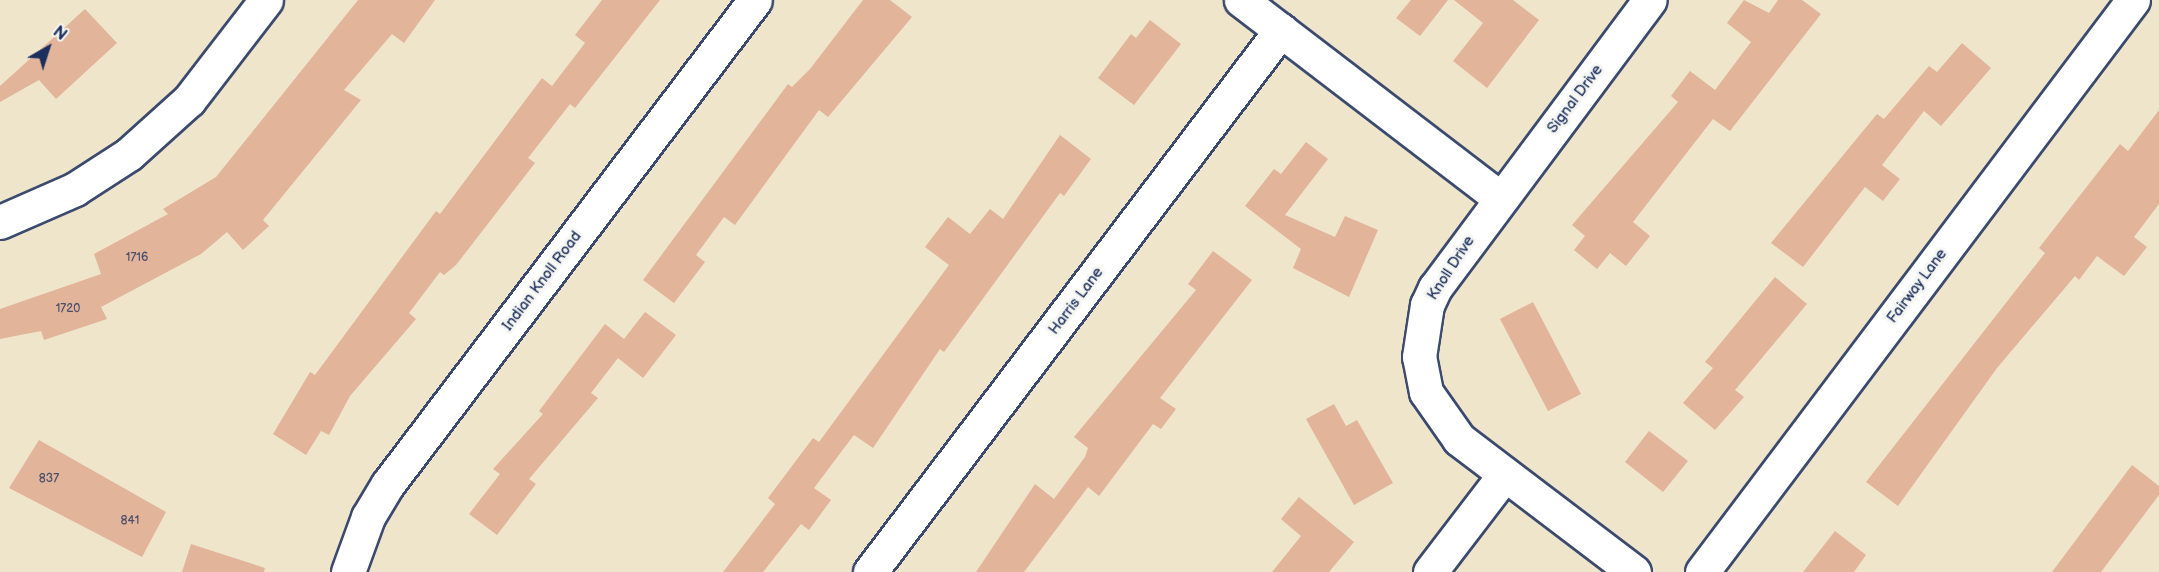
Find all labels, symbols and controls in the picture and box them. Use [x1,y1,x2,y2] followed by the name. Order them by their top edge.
[18,18,78,78] north arrow
[49,22,70,45] text: N
[1543,61,1607,137] street label: Signal Drive
[499,228,585,334] street label: Indian Knoll Road
[1424,233,1478,303] street label: Knoll Drive
[1883,245,1951,327] street label: Fairway Lane
[126,251,148,265] house number: 1716
[1045,264,1107,338] street label: Harris Lane
[56,302,80,316] house number: 1720
[39,472,59,486] house number: 837
[121,514,139,528] house number: 841

